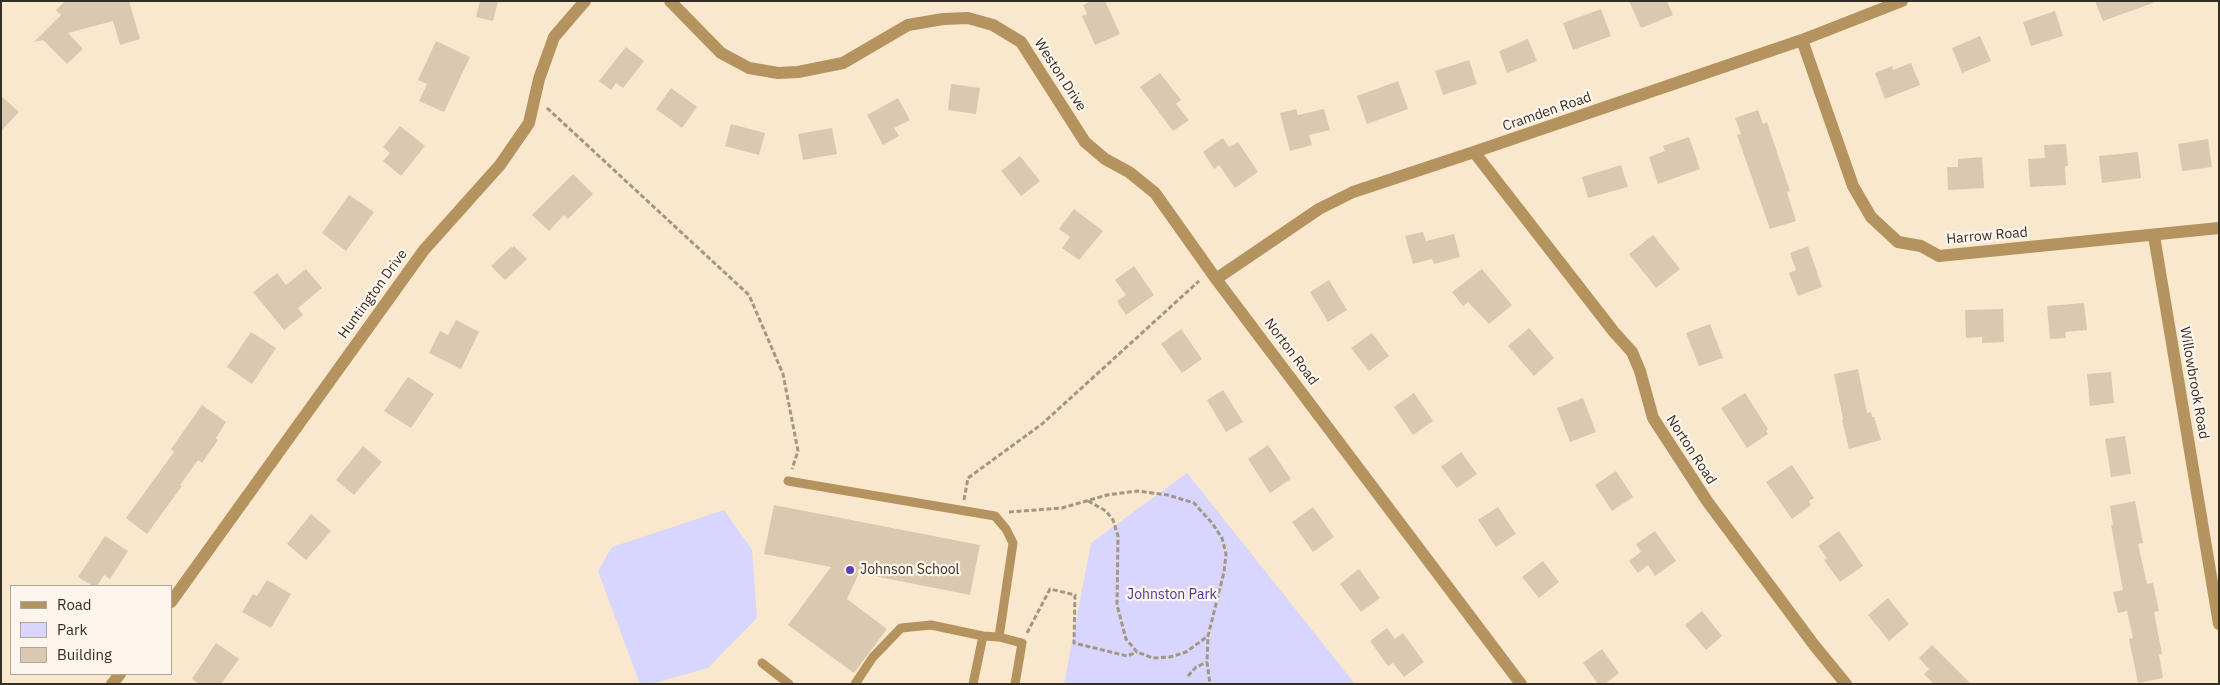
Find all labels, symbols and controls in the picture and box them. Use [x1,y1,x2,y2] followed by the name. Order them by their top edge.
[1030,36,1090,114] street label: Weston Drive
[1500,89,1594,135] street label: Cramden Road
[1946,224,2028,248] street label: Harrow Road
[335,246,411,342] street label: Huntington Drive
[1260,315,1322,389] street label: Norton Road
[2176,326,2212,440] street label: Willowbrook Road
[1662,412,1720,488] street label: Norton Road
[860,562,959,578] place label: Johnson School
[844,564,856,576] marker: Johnson School
[10,585,172,675] legend
[1127,587,1217,603] park label: Johnston Park
[57,595,92,614] text: Road
[57,620,87,639] text: Park
[57,645,112,664] text: Building

